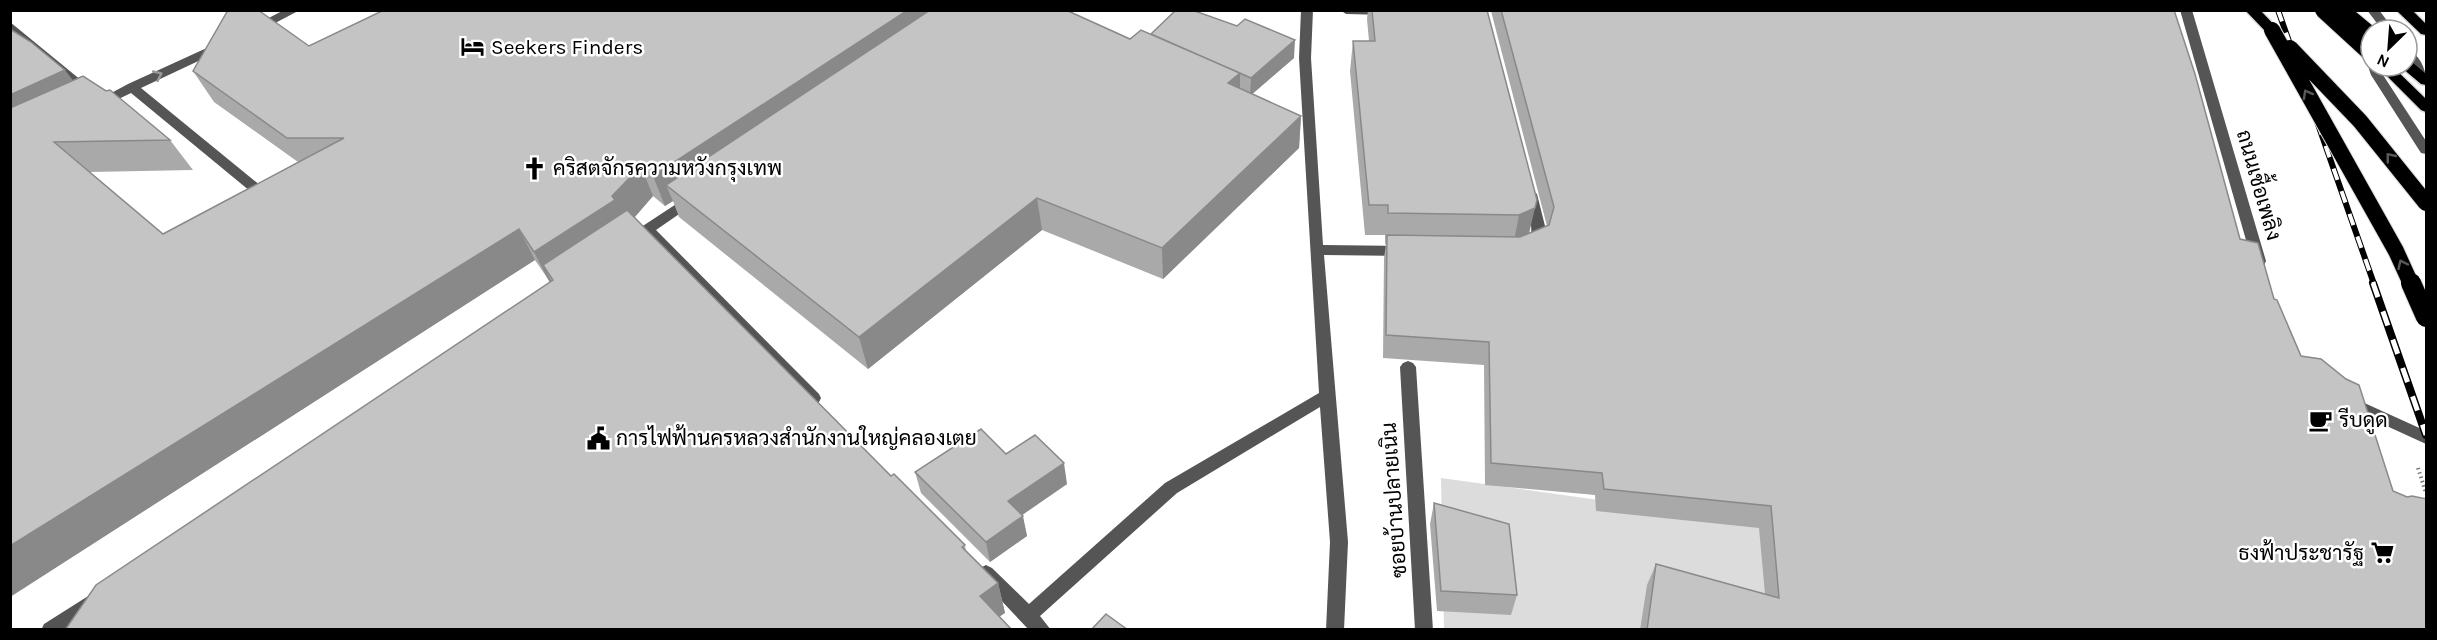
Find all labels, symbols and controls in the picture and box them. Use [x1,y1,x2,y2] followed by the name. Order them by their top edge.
[2359,18,2419,78] north arrow
[460,34,486,60] hotel icon: Seekers Finders
[491,35,643,59] place label: Seekers Finders
[2374,50,2392,72] text: N
[152,70,163,82] one-way arrow
[2303,89,2314,100] one-way arrow
[2232,125,2294,243] street label: ถนนเชื้อเพลิง
[2386,153,2397,164] one-way arrow
[522,155,548,181] church icon: คริสตจักรความหวังกรุงเทพ
[553,156,782,182] place label: คริสตจักรความหวังกรุงเทพ
[2397,260,2409,271] one-way arrow
[2308,407,2334,433] cafe icon: รีบดูด
[2338,407,2388,435] place label: รีบดูด
[1377,421,1411,579] street label: ซอยบ้านปลายเนิน
[616,424,977,450] place label: การไฟฟ้านครหลวงสำนักงานใหญ่คลองเตย
[585,425,611,451] public building icon: การไฟฟ้านครหลวงสำนักงานใหญ่คลองเตย
[2238,539,2364,566] place label: ธงฟ้าประชารัฐ
[2369,540,2395,566] supermarket icon: ธงฟ้าประชารัฐ

